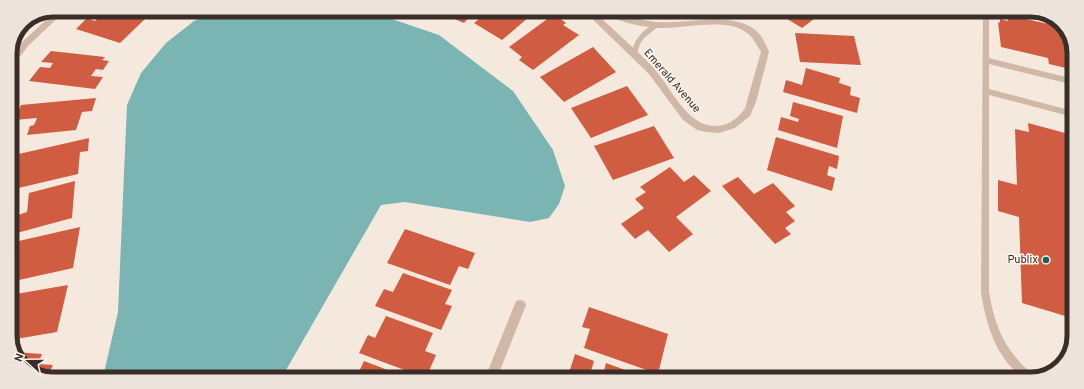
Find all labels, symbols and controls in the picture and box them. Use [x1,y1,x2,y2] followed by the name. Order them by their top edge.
[641,46,704,116] street label: Emerald Avenue
[1007,253,1038,267] place label: Publix
[1041,255,1051,265] marker: Publix
[8,341,48,381] north arrow
[12,352,28,364] text: N

